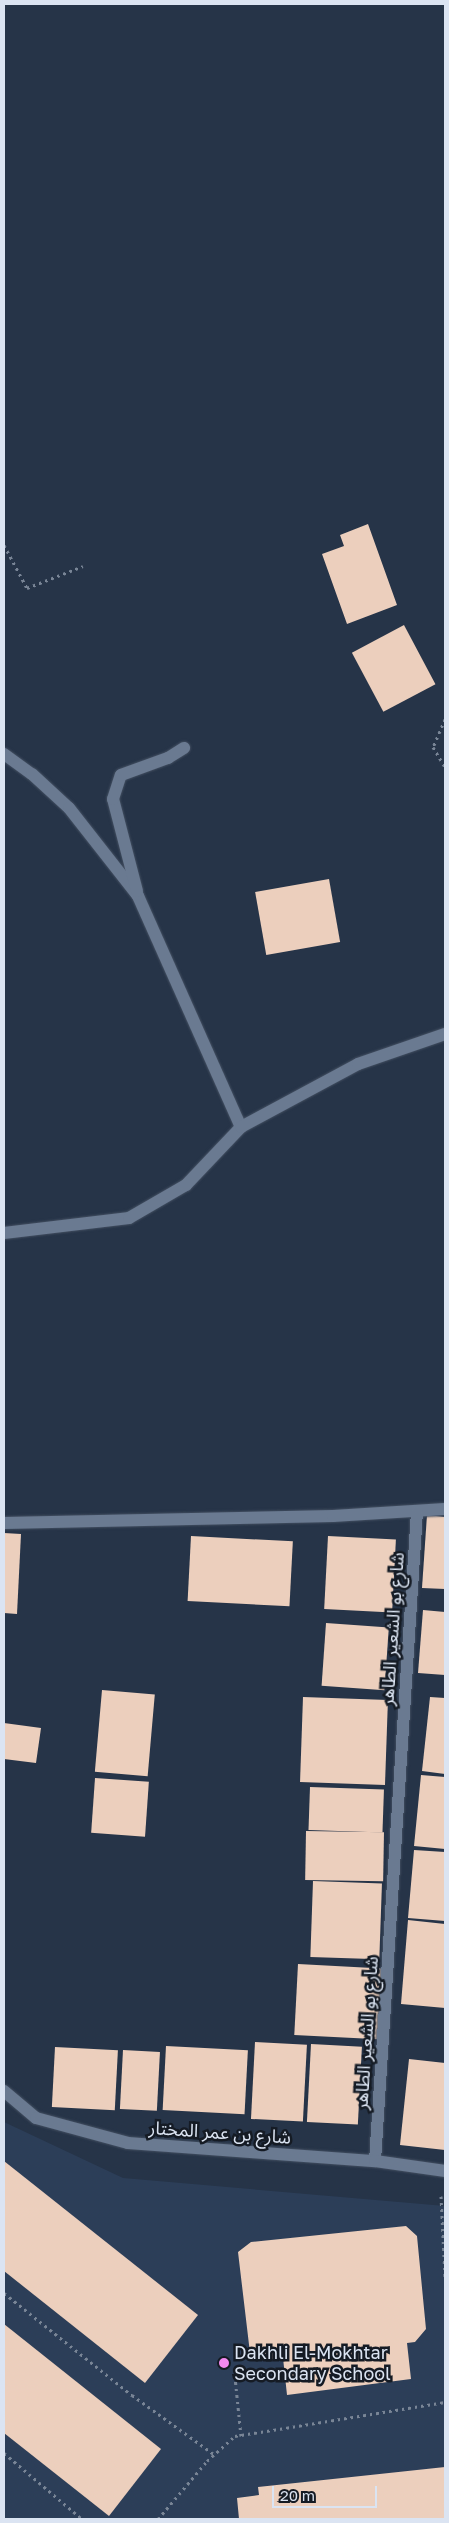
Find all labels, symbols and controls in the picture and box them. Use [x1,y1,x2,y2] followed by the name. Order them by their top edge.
[376,1552,408,1706] street label: شارع بو الشعير الطاهر
[350,1956,382,2110] street label: شارع بو الشعير الطاهر
[148,2116,292,2148] street label: شارع بن عمر المختار
[234,2342,391,2384] place label: Dakhli El-Mokhtar Secondary School
[218,2357,230,2369] marker: Dakhli El-Mokhtar Secondary School
[274,2476,379,2508] scale bar
[280,2486,315,2504] text: 20 m

